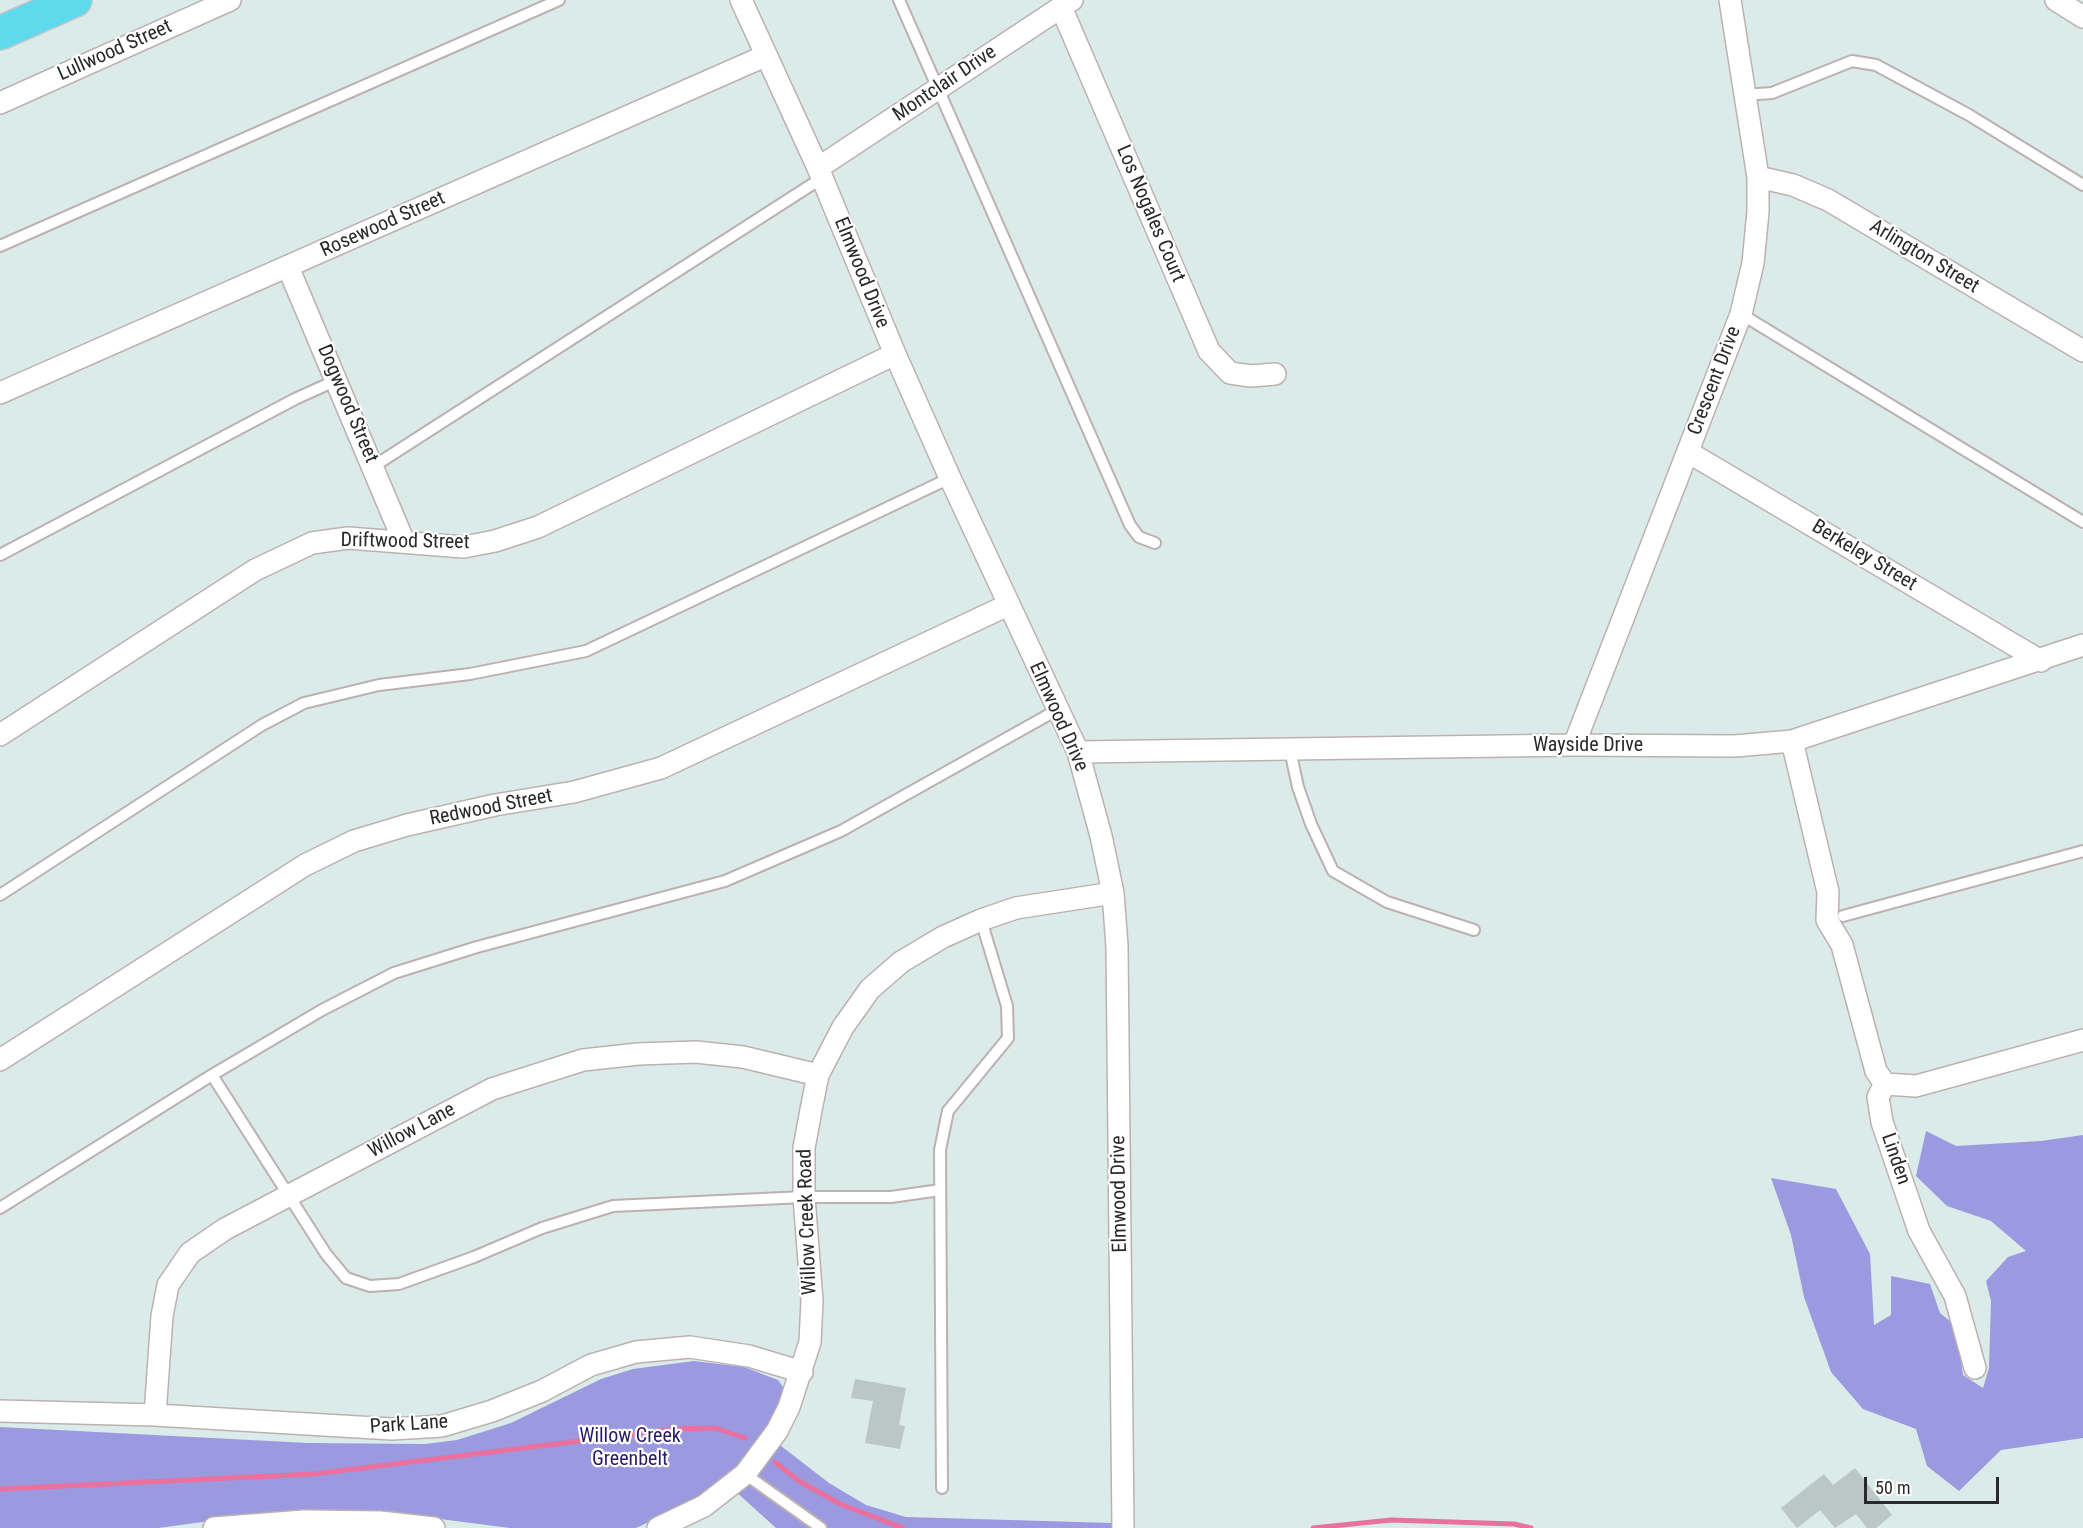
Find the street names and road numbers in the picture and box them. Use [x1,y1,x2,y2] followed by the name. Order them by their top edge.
[54,15,176,87] street label: Lullwood Street
[889,41,1001,127] street label: Montclair Drive
[1110,142,1190,286] street label: Los Nogales Court
[317,187,449,263] street label: Rosewood Street
[828,214,894,332] street label: Elmwood Drive
[1865,215,1983,299] street label: Arlington Street
[1683,323,1747,439] street label: Crescent Drive
[311,341,383,467] street label: Dogwood Street
[1807,515,1921,597] street label: Berkeley Street
[340,529,470,555] street label: Driftwood Street
[1023,659,1093,775] street label: Elmwood Drive
[1533,734,1643,758] street label: Wayside Drive
[428,784,554,832] street label: Redwood Street
[365,1098,459,1164] street label: Willow Lane
[1875,1130,1915,1188] street label: Linden
[1107,1135,1133,1253] street label: Elmwood Drive
[793,1148,823,1296] street label: Willow Creek Road
[369,1410,449,1440] street label: Park Lane

